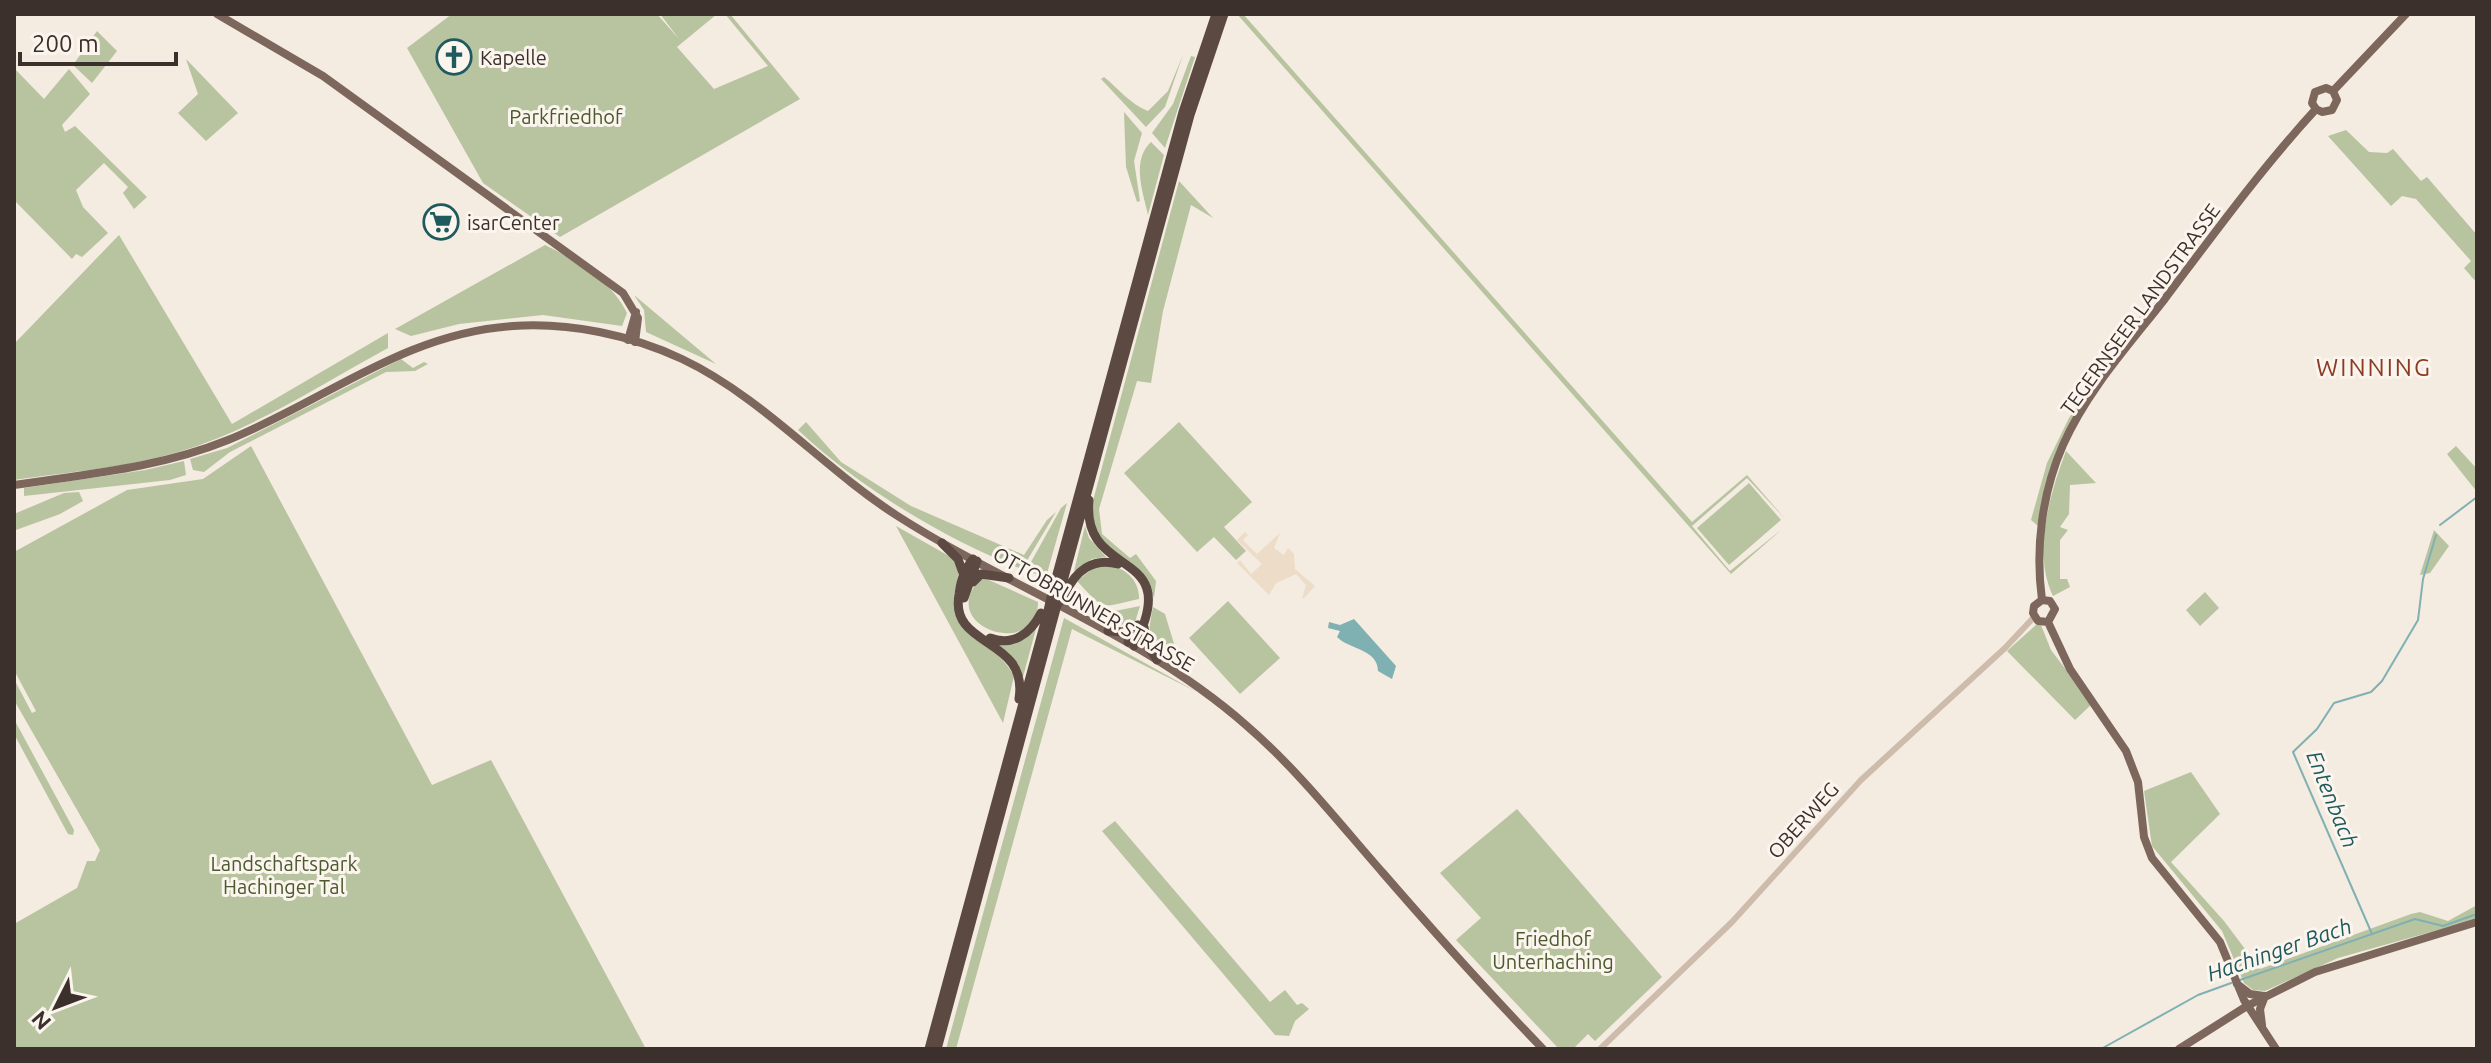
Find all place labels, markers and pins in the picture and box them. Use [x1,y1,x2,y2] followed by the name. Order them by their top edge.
[435,38,473,76] church icon: Kapelle
[480,46,547,69] place label: Kapelle
[422,203,460,241] supermarket icon: isarCenter
[467,211,560,234] place label: isarCenter

